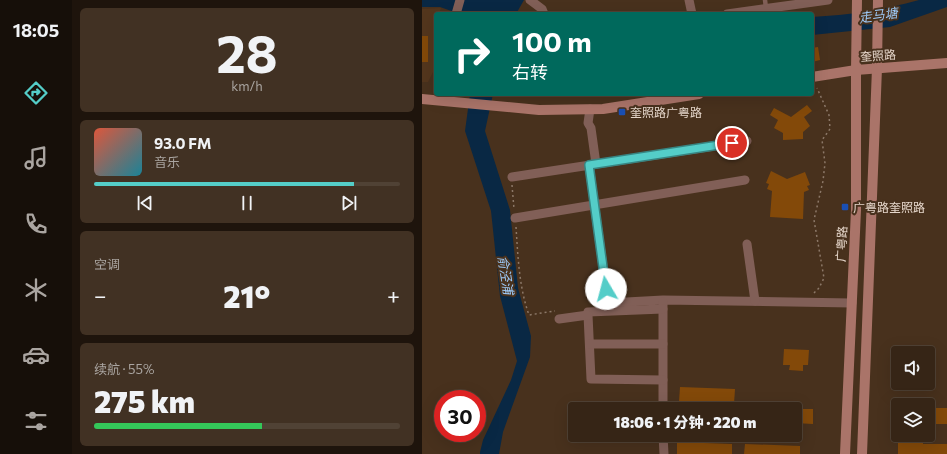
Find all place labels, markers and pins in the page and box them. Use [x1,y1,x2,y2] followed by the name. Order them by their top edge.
[630,105,702,119] place label: 奎照路广粤路
[617,107,627,117] marker: 奎照路广粤路
[715,126,749,160] pin
[853,200,925,214] place label: 广粤路奎照路
[840,202,850,212] marker: 广粤路奎照路

